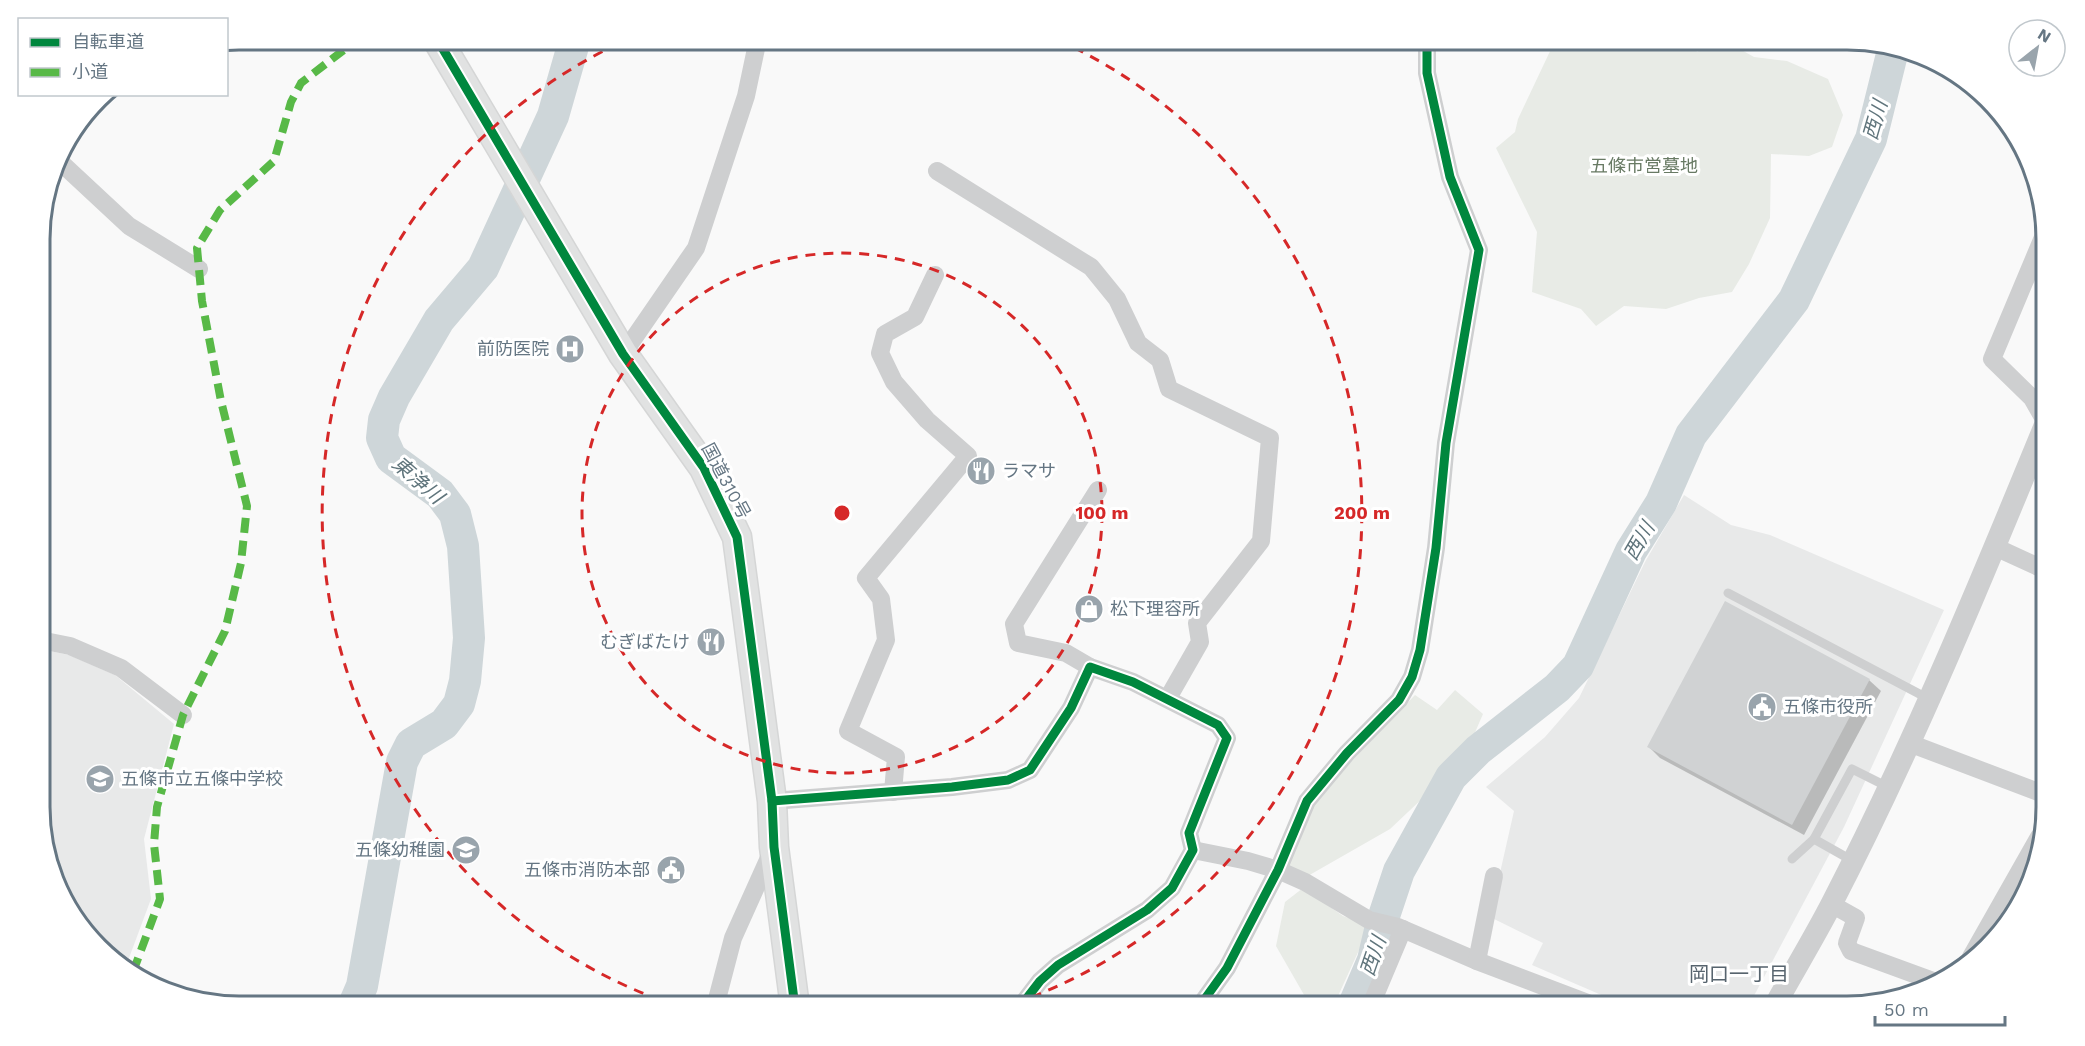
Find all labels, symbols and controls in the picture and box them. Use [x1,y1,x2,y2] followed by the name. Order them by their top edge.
[18,18,228,96] legend
[2007,18,2067,78] north arrow
[2034,24,2054,47] text: N
[72,31,144,52] text: 自転車道
[72,61,108,82] text: 小道
[1858,96,1893,143] water label: 西川
[1590,155,1698,176] park label: 五條市営墓地
[554,333,586,365] hospital icon: 前防医院
[477,338,549,359] place label: 前防医院
[698,439,755,522] street label: 国道310号
[387,451,450,510] water label: 東浄川
[965,455,997,487] restaurant icon: ラマサ
[1002,460,1056,481] place label: ラマサ
[1075,502,1129,523] text: 100 m
[1334,502,1390,523] text: 200 m
[832,503,852,523] centre of rings
[1619,516,1660,564] water label: 西川
[1073,593,1105,625] shop icon: 松下理容所
[1110,598,1200,619] place label: 松下理容所
[695,626,727,658] restaurant icon: むぎばたけ
[600,631,690,652] place label: むぎばたけ
[1746,691,1778,723] public building icon: 五條市役所
[1783,696,1873,717] place label: 五條市役所
[84,763,116,795] school or university icon: 五條市立五條中学校
[121,768,283,789] place label: 五條市立五條中学校
[450,834,482,866] school or university icon: 五條幼稚園
[355,839,445,860] place label: 五條幼稚園
[655,854,687,886] public building icon: 五條市消防本部
[524,859,650,880] place label: 五條市消防本部
[1355,931,1392,979] water label: 西川
[1689,962,1789,986] district label: 岡口一丁目
[1875,989,2006,1027] scale bar
[1884,999,1929,1020] text: 50 m

